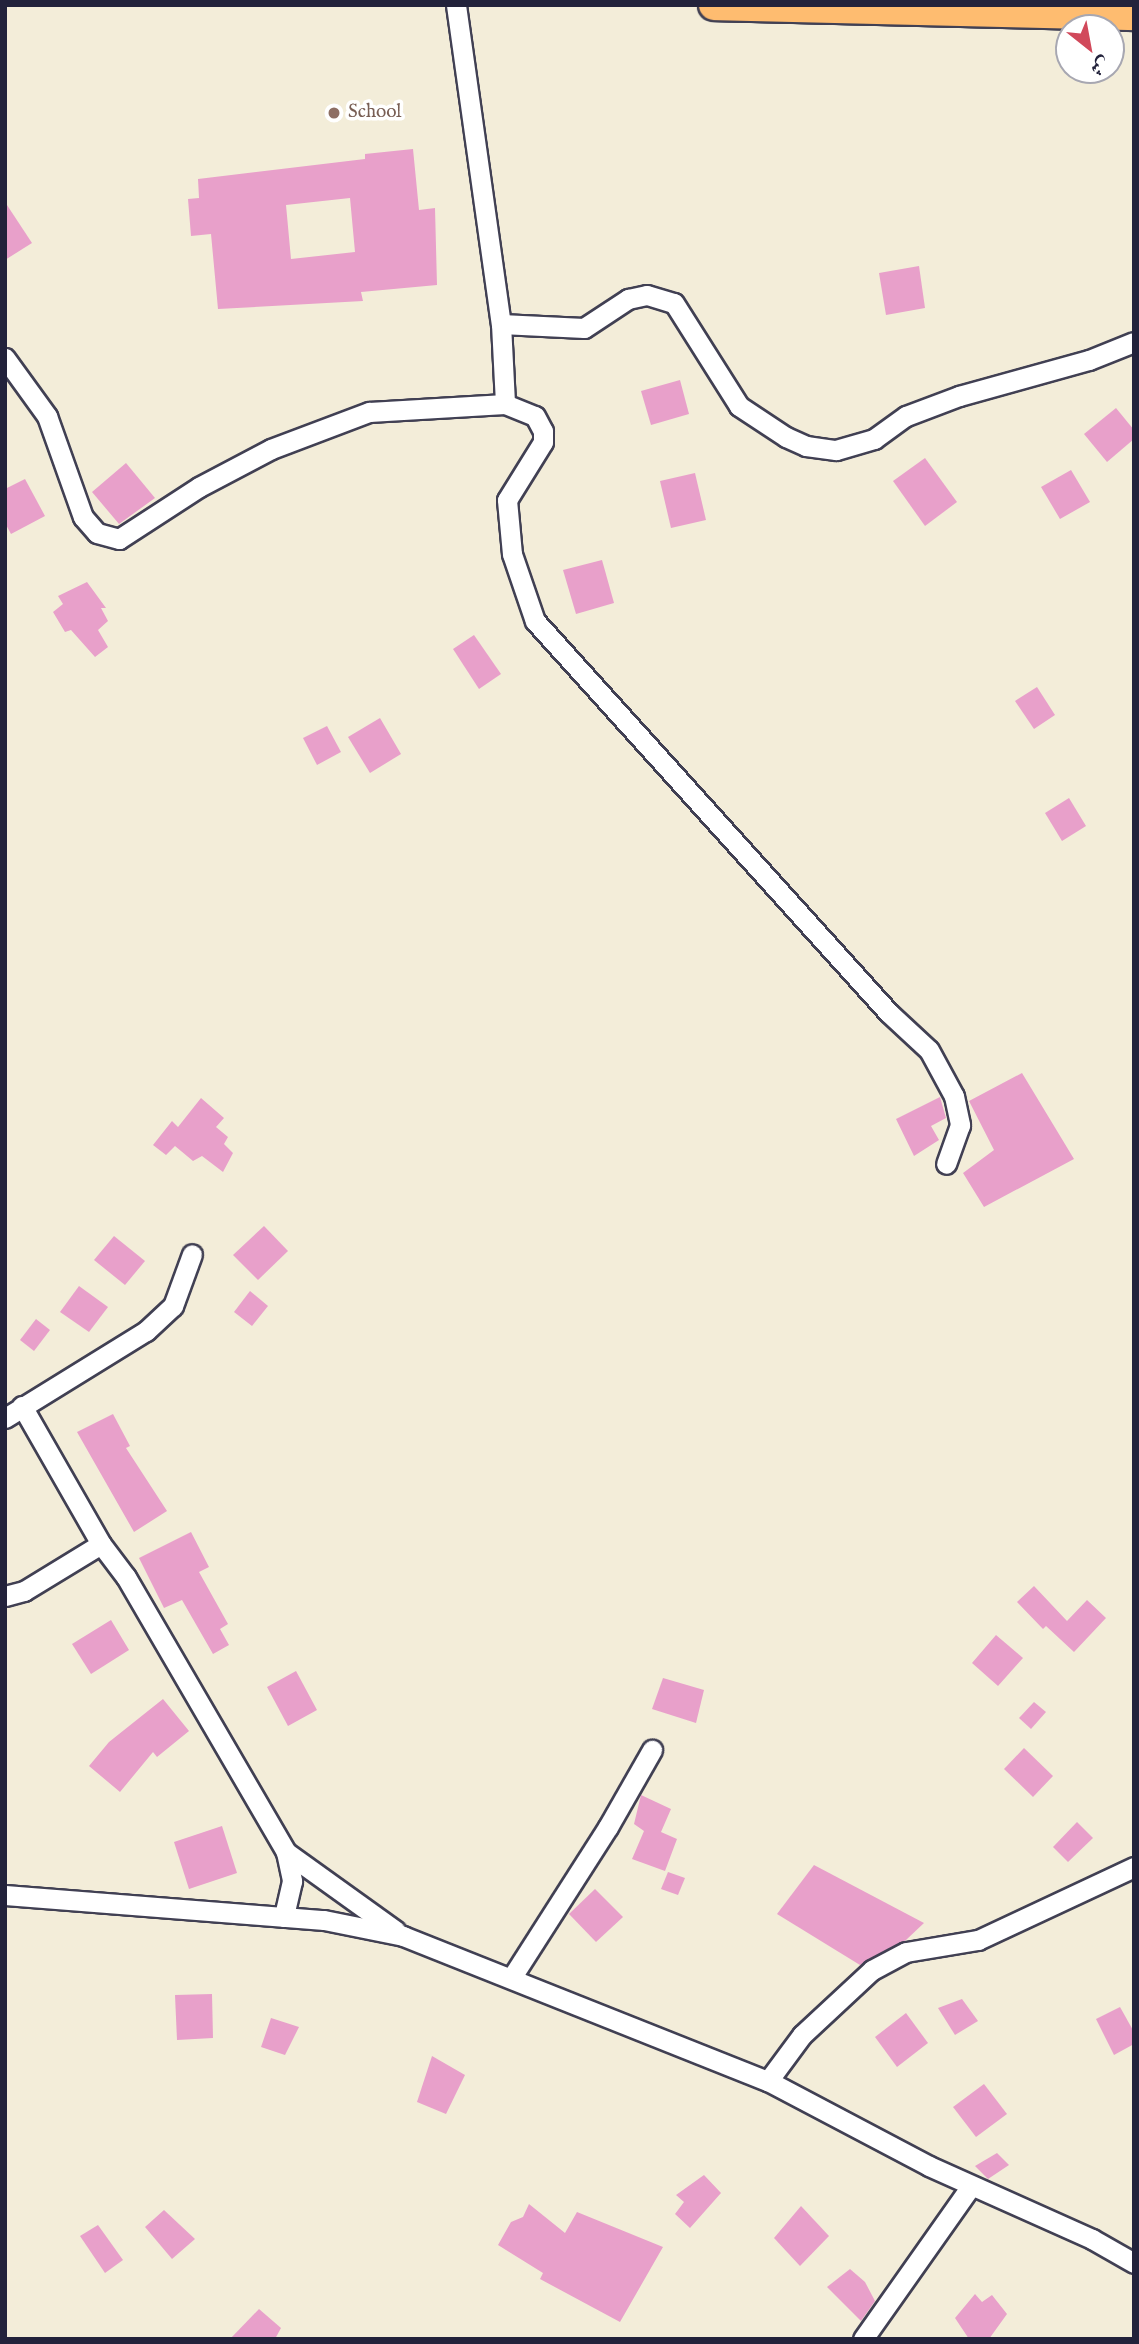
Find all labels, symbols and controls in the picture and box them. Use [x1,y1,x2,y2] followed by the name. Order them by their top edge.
[1055,14,1125,84] north arrow
[1086,50,1114,80] text: ش
[348,102,402,124] place label: School
[326,105,342,121] marker: School

